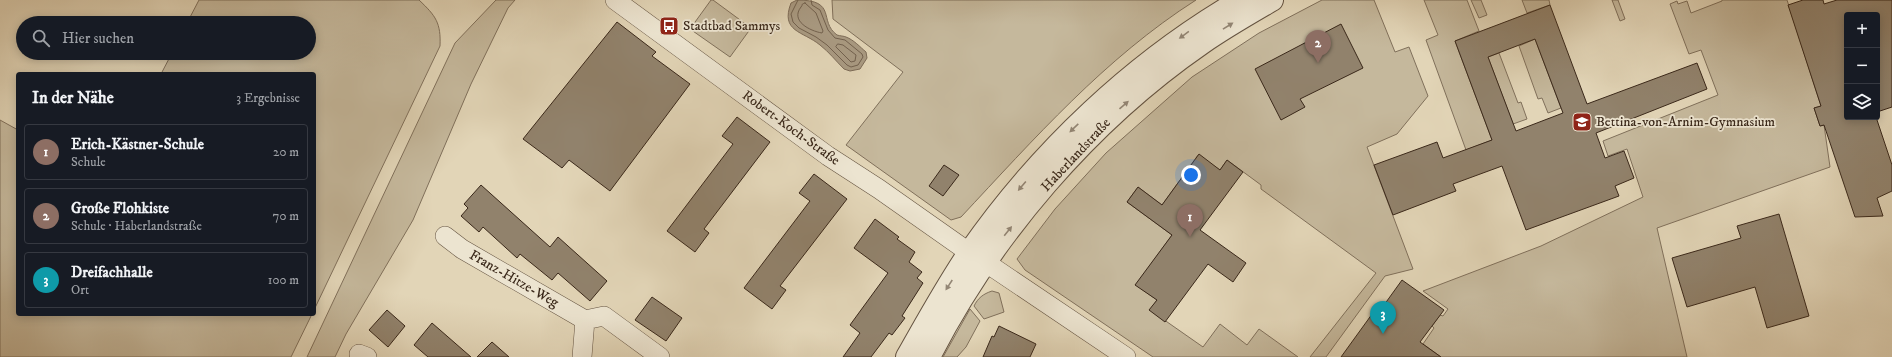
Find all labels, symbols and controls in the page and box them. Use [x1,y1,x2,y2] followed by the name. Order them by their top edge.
[1844,12,1880,120] map controls
[1844,12,1880,48] button: +
[658,15,680,37] bus stop icon: Stadtbad Sammys
[16,16,316,60] search box
[683,17,781,35] place label: Stadtbad Sammys
[1222,23,1234,30] one-way arrow
[30,27,52,49] icon: search
[62,29,134,48] text: Hier suchen
[1305,30,1331,63] pin: 2
[1179,31,1189,39] one-way arrow
[1844,48,1880,84] button: −
[1844,84,1880,120] button: layers
[739,86,844,170] street label: Robert-Koch-Straße
[32,87,114,109] text: In der Nähe
[236,90,300,106] text: 3 Ergebnisse
[1119,100,1130,109] one-way arrow
[1571,111,1593,133] school or university icon: Bettina-von-Arnim-Gymnasium
[1596,113,1776,131] place label: Bettina-von-Arnim-Gymnasium
[1037,114,1115,196] street label: Haberlandstraße
[1069,124,1079,133] one-way arrow
[71,135,204,154] text: Erich-Kästner-Schule
[44,144,48,160] text: 1
[273,144,299,160] text: 20 m
[71,154,106,170] text: Schule
[1181,165,1201,185] your location
[1018,180,1027,191] one-way arrow
[71,199,169,218] text: Große Flohkiste
[1177,204,1203,237] pin: 1
[43,208,49,224] text: 2
[273,208,299,224] text: 70 m
[71,218,202,234] text: Schule · Haberlandstraße
[1004,226,1013,237] one-way arrow
[466,246,562,312] street label: Franz-Hitze-Weg
[71,263,153,282] text: Dreifachhalle
[44,272,48,288] text: 3
[268,272,299,288] text: 100 m
[945,280,952,291] one-way arrow
[71,282,89,298] text: Ort
[1370,301,1396,334] pin: 3

